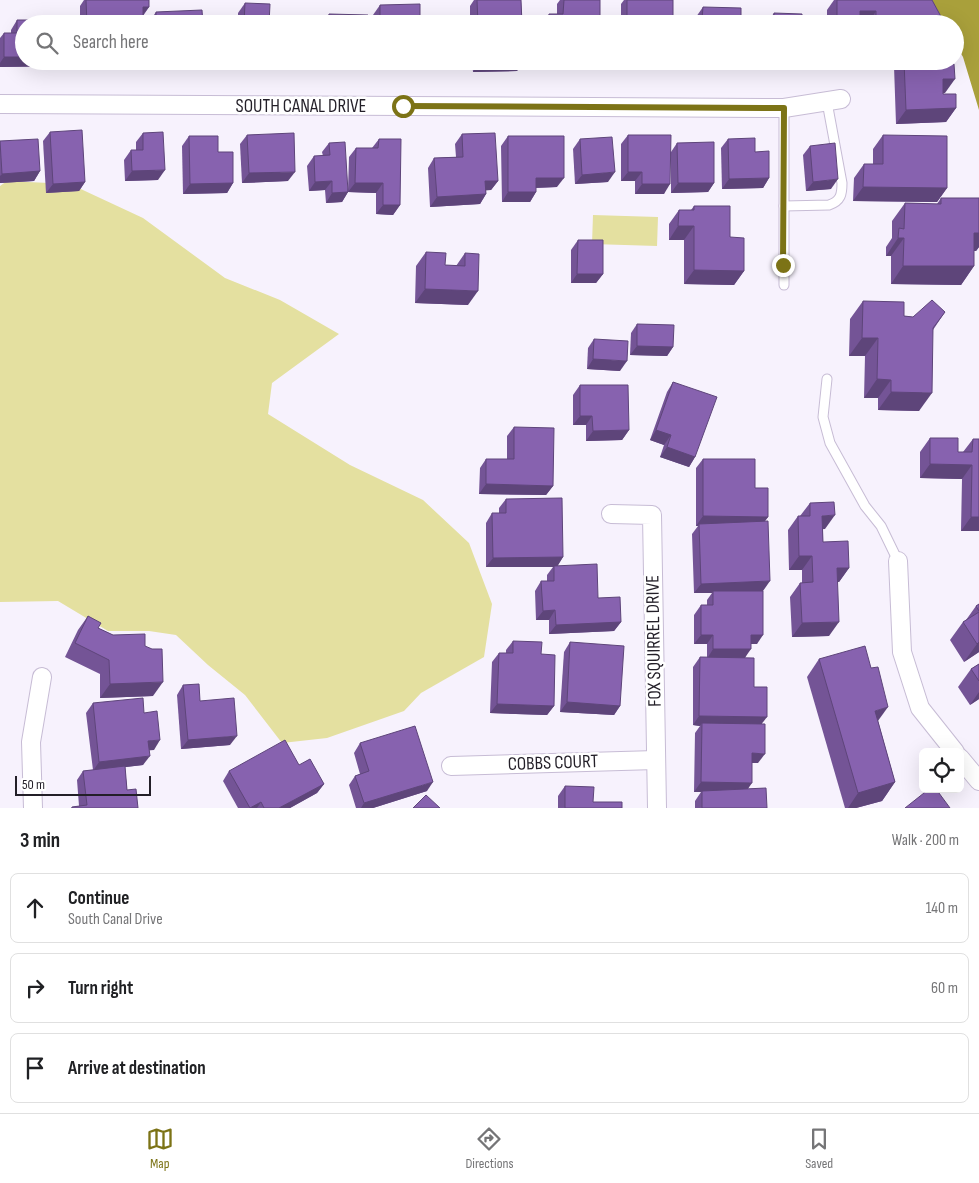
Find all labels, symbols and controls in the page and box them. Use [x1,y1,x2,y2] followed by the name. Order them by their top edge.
[15,15,964,70] search box
[33,29,61,57] icon: search
[73,31,149,54] text: Search here
[236,95,366,118] street label: SOUTH CANAL DRIVE
[392,95,415,118] route start
[772,254,795,277] route end
[641,575,667,707] street label: FOX SQUIRREL DRIVE
[919,748,964,793] map controls
[919,748,964,793] button: locate
[507,750,599,776] street label: COBBS COURT
[15,773,151,796] scale bar
[22,776,45,793] text: 50 m
[20,828,60,853] text: 3 min
[892,831,959,850] text: Walk · 200 m
[68,887,129,910] text: Continue
[21,894,49,922] icon: ahead
[926,899,958,918] text: 140 m
[68,910,163,929] text: South Canal Drive
[21,974,49,1002] icon: right
[68,977,133,1000] text: Turn right
[931,979,958,998] text: 60 m
[21,1054,49,1082] icon: arrive
[68,1057,206,1080] text: Arrive at destination
[146,1125,174,1172] tab: Map
[465,1125,514,1172] tab: Directions
[805,1125,833,1172] tab: Saved

